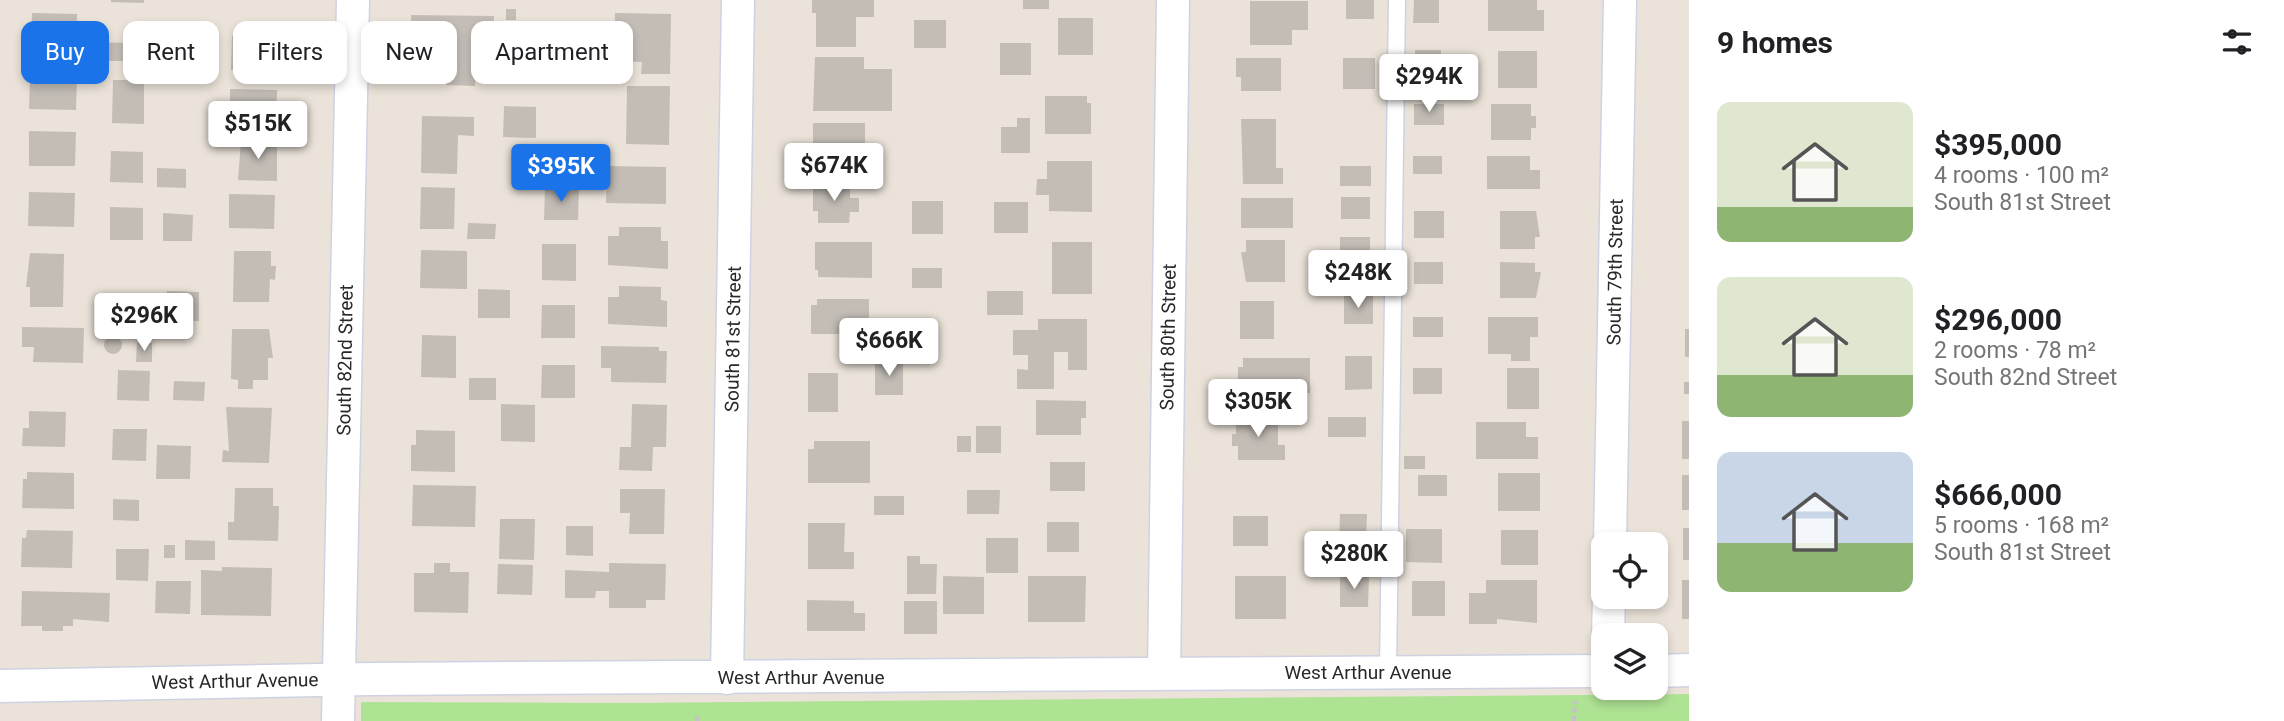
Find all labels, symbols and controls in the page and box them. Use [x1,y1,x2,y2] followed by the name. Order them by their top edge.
[21,21,109,84] chip: Buy
[123,21,219,84] chip: Rent
[233,21,347,84] chip: Filters
[361,21,457,84] chip: New
[471,21,633,84] chip: Apartment
[2218,23,2256,61] icon: filters
[1717,25,1833,60] text: 9 homes
[1380,54,1478,114] pin: $294K
[1395,63,1463,90] text: $294K
[209,102,307,161] pin: $515K
[224,110,292,137] text: $515K
[1934,127,2062,162] text: $395,000
[1773,130,1857,214] icon: home
[512,144,610,204] pin: $395K
[785,144,883,203] pin: $674K
[800,152,868,179] text: $674K
[527,153,595,180] text: $395K
[1934,162,2109,189] text: 4 rooms · 100 m²
[1934,189,2111,216] text: South 81st Street
[1602,198,1628,346] street label: South 79th Street
[1309,250,1407,310] pin: $248K
[1324,259,1392,286] text: $248K
[1155,263,1181,411] street label: South 80th Street
[720,266,746,412] street label: South 81st Street
[332,284,358,436] street label: South 82nd Street
[95,294,193,353] pin: $296K
[110,302,178,329] text: $296K
[1934,302,2062,337] text: $296,000
[1773,305,1857,389] icon: home
[840,318,938,378] pin: $666K
[855,327,923,354] text: $666K
[1934,337,2096,364] text: 2 rooms · 78 m²
[1934,364,2117,391] text: South 82nd Street
[1209,380,1307,439] pin: $305K
[1224,388,1292,415] text: $305K
[1934,477,2062,512] text: $666,000
[1773,480,1857,564] icon: home
[1934,512,2109,539] text: 5 rooms · 168 m²
[1305,532,1403,591] pin: $280K
[1591,532,1668,700] map controls
[1591,532,1668,609] button: locate
[1934,539,2111,566] text: South 81st Street
[1320,540,1388,567] text: $280K
[1591,623,1668,700] button: layers
[1284,661,1452,684] street label: West Arthur Avenue
[717,666,885,689] street label: West Arthur Avenue
[151,668,319,694] street label: West Arthur Avenue

